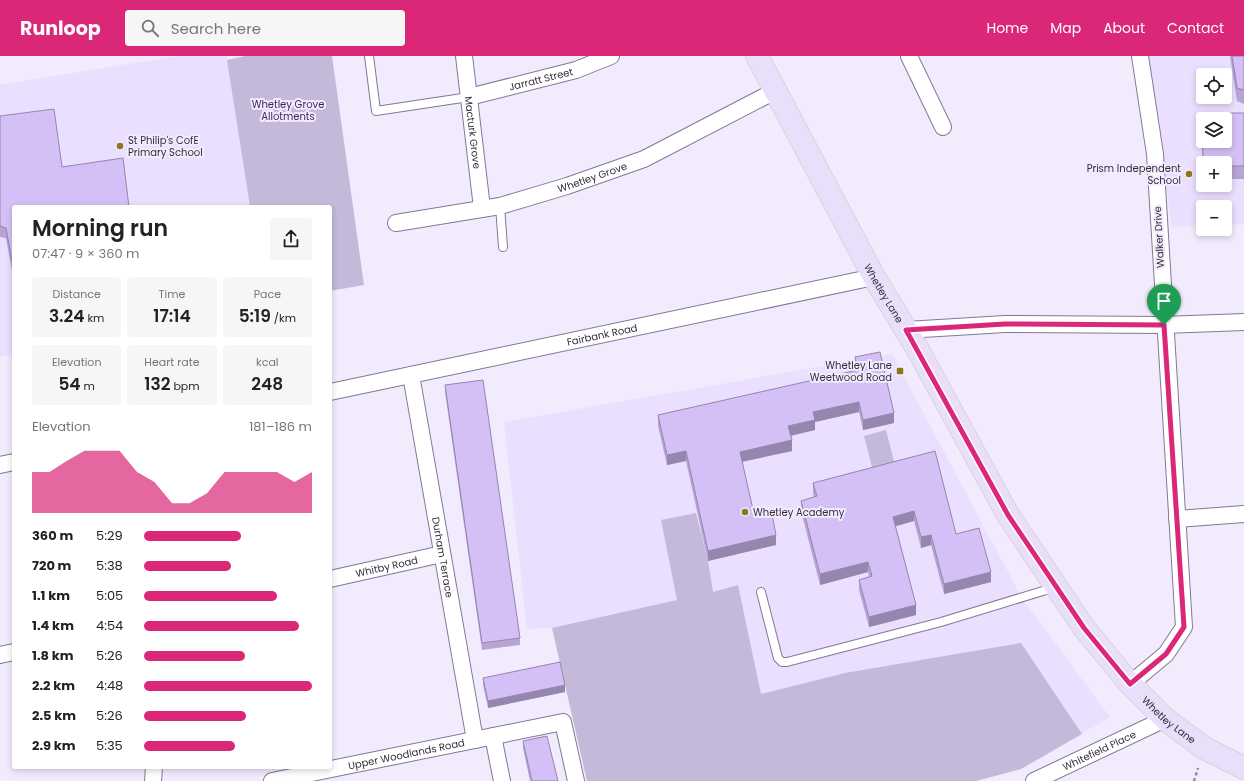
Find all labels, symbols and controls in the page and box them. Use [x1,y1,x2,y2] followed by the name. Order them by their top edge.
[125,10,405,46] search box
[20,15,101,42] text: Runloop
[139,17,161,39] icon: search
[171,18,261,39] text: Search here
[986,18,1028,38] text: Home
[1050,18,1081,38] text: Map
[1103,18,1145,38] text: About
[1167,18,1224,38] text: Contact
[507,64,575,94] street label: Jarratt Street
[1196,68,1232,236] map controls
[1196,68,1232,104] button: locate
[461,95,485,170] street label: Macturk Grove
[252,97,324,124] park label: Whetley Grove Allotments
[1196,112,1232,148] button: layers
[128,133,203,160] place label: St Philip's CofE Primary School
[115,141,125,151] marker: St Philip's CofE Primary School
[1196,156,1232,192] button: +
[556,158,629,196] street label: Whetley Grove
[1087,161,1181,188] place label: Prism Independent School
[1184,169,1194,179] marker: Prism Independent School
[1196,200,1232,236] button: −
[1150,206,1168,268] street label: Walker Drive
[32,213,168,244] text: Morning run
[270,218,312,260] button: share
[32,244,139,263] text: 07:47 · 9 × 360 m
[861,261,907,326] street label: Whetley Lane
[1147,284,1181,325] pin
[53,286,101,302] text: Distance
[159,286,185,302] text: Time
[254,286,281,302] text: Pace
[1153,290,1175,312] icon: arrive
[49,304,85,328] text: 3.24
[153,304,191,328] text: 17:14
[239,304,271,328] text: 5:19
[85,310,104,326] text: km
[271,310,296,326] text: /km
[565,320,639,349] street label: Fairbank Road
[52,354,101,370] text: Elevation
[144,354,200,370] text: Heart rate
[256,354,279,370] text: kcal
[810,358,892,385] place label: Whetley Lane Weetwood Road
[895,366,905,376] marker: Whetley Lane Weetwood Road
[58,372,81,396] text: 54
[144,372,170,396] text: 132
[251,372,283,396] text: 248
[81,378,95,394] text: m
[170,378,200,394] text: bpm
[32,417,91,436] text: Elevation
[249,417,312,436] text: 181–186 m
[753,505,845,520] place label: Whetley Academy
[740,507,750,517] marker: Whetley Academy
[429,516,457,599] street label: Durham Terrace
[32,526,73,545] text: 360 m
[96,526,123,545] text: 5:29
[354,552,419,581] street label: Whitby Road
[32,556,71,575] text: 720 m
[96,556,123,575] text: 5:38
[32,586,70,605] text: 1.1 km
[96,586,123,605] text: 5:05
[32,616,74,635] text: 1.4 km
[96,616,123,635] text: 4:54
[32,646,74,665] text: 1.8 km
[96,646,123,665] text: 5:26
[32,676,75,695] text: 2.2 km
[96,676,123,695] text: 4:48
[1139,693,1199,747] street label: Whetley Lane
[32,706,76,725] text: 2.5 km
[96,706,123,725] text: 5:26
[1060,726,1138,774] street label: Whitefield Place
[347,735,466,773] street label: Upper Woodlands Road
[32,736,76,755] text: 2.9 km
[96,736,123,755] text: 5:35

